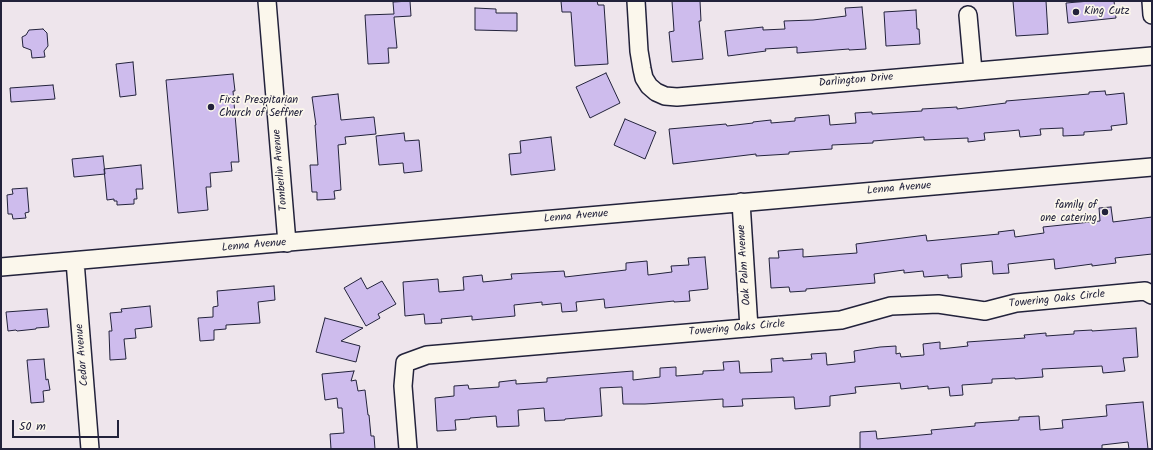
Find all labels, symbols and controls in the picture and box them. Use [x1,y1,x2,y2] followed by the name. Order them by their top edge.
[1084,5,1130,19] place label: King Cutz
[1071,7,1081,17] marker: King Cutz
[818,71,894,91] street label: Darlington Drive
[219,94,303,120] place label: First Prespitarian Church of Seffner
[206,102,216,112] marker: First Prespitarian Church of Seffner
[271,129,291,211] street label: Tomberlin Avenue
[866,180,932,198] street label: Lenna Avenue
[1040,199,1097,225] place label: family of one catering
[1100,207,1110,217] marker: family of one catering
[543,208,609,226] street label: Lenna Avenue
[736,224,754,306] street label: Oak Palm Avenue
[221,237,287,255] street label: Lenna Avenue
[1008,288,1106,312] street label: Towering Oaks Circle
[688,318,786,340] street label: Towering Oaks Circle
[74,323,92,387] street label: Cedar Avenue
[14,412,121,438] scale bar
[19,417,46,436] text: 50 m

